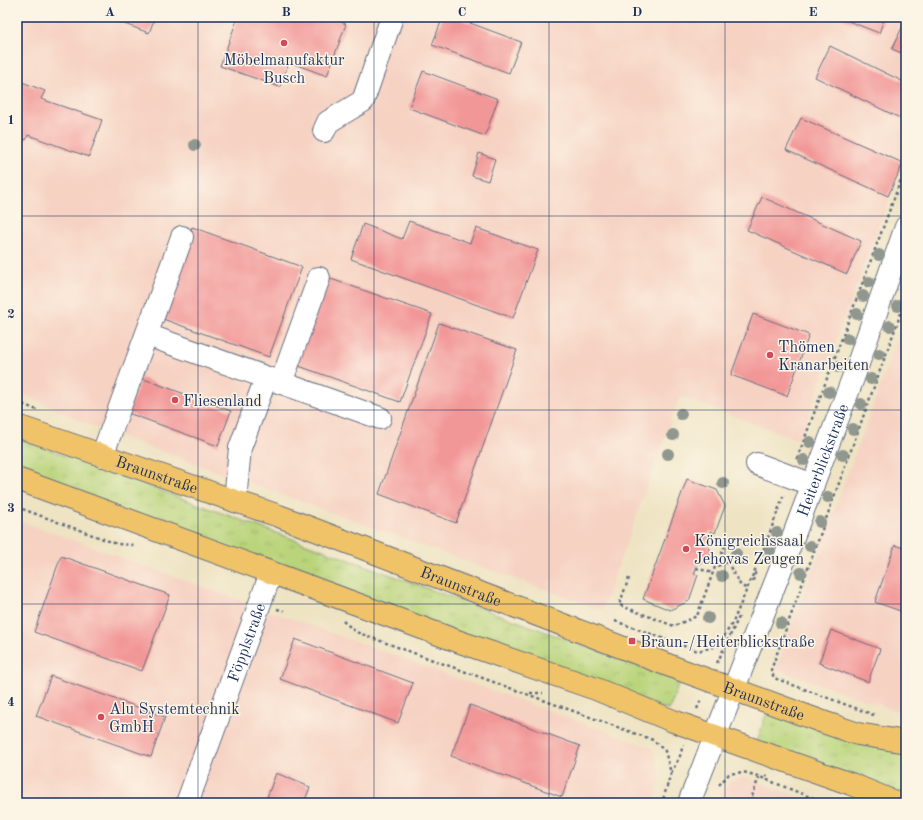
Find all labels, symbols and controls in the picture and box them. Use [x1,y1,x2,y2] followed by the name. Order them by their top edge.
[105,6,115,19] text: A
[281,6,291,19] text: B
[458,6,466,19] text: C
[632,6,642,19] text: D
[809,6,818,19] text: E
[279,38,289,48] marker: Möbelmanufaktur Busch
[223,53,345,87] place label: Möbelmanufaktur Busch
[7,114,15,127] text: 1
[7,308,15,321] text: 2
[778,340,869,374] place label: Thömen Kranarbeiten
[765,350,775,360] marker: Thömen Kranarbeiten
[183,394,262,410] place label: Fliesenland
[170,395,180,405] marker: Fliesenland
[796,402,852,519] street label: Heiterblickstraße
[113,455,199,497] street label: Braunstraße
[7,502,15,515] text: 3
[694,534,805,568] place label: Königreichssaal Jehovas Zeugen
[681,544,691,554] marker: Königreichssaal Jehovas Zeugen
[418,565,503,610] street label: Braunstraße
[226,602,269,685] street label: Föpplstraße
[640,635,815,651] place label: Braun-/Heiterblickstraße
[627,636,637,646] marker: Braun-/Heiterblickstraße
[720,680,806,725] street label: Braunstraße
[7,696,15,709] text: 4
[109,702,240,736] place label: Alu Systemtechnik GmbH
[96,712,106,722] marker: Alu Systemtechnik GmbH

